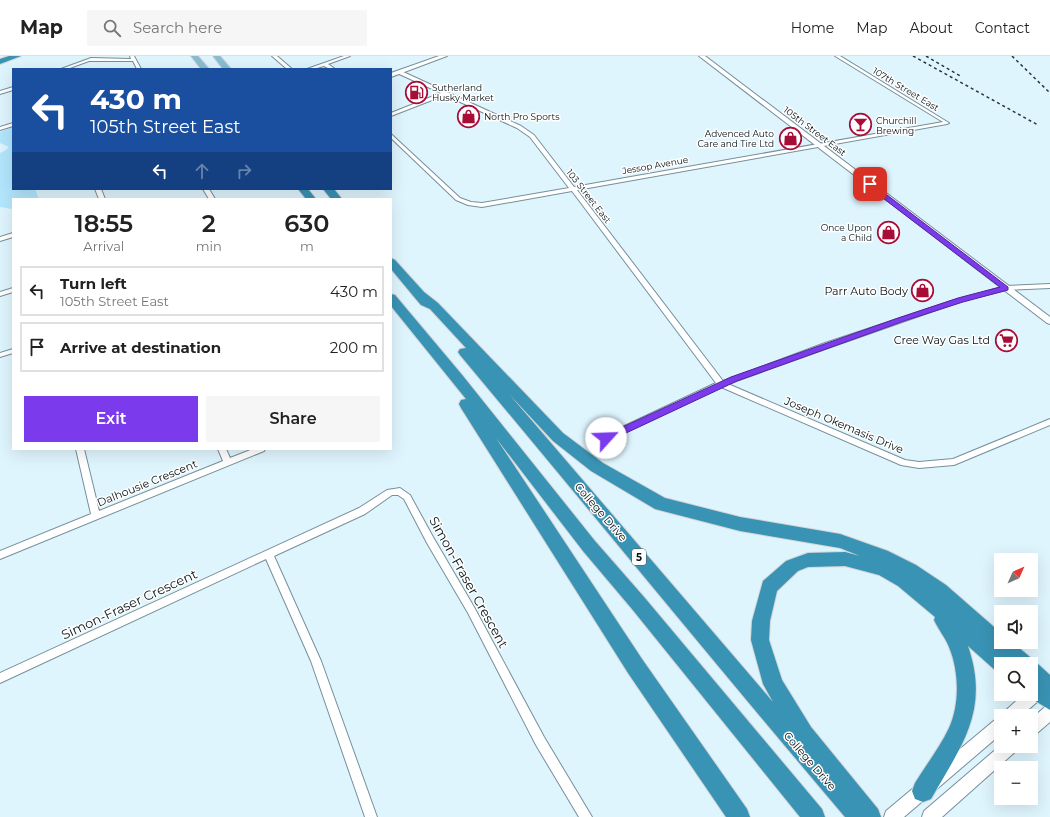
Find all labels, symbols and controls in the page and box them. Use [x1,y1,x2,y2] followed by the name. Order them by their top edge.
[87,10,367,46] search box
[20,16,63,39] text: Map
[101,17,123,39] icon: search
[133,18,222,37] text: Search here
[791,19,834,37] text: Home
[856,19,887,37] text: Map
[909,19,953,37] text: About
[975,19,1030,37] text: Contact
[871,65,941,113] street label: 107th Street East
[404,79,430,105] fuel station icon: Sutherland Husky Market
[90,82,182,116] text: 430 m
[432,82,494,103] place label: Sutherland Husky Market
[24,84,76,136] icon: left
[456,103,482,129] shop icon: North Pro Sports
[782,104,849,158] street label: 105th Street East
[484,111,560,122] place label: North Pro Sports
[847,112,873,138] bar icon: Churchill Brewing
[876,115,916,136] place label: Churchill Brewing
[90,116,241,138] text: 105th Street East
[777,125,803,151] shop icon: Advenced Auto Care and Tire Ltd
[698,128,774,149] place label: Advenced Auto Care and Tire Ltd
[620,154,689,176] street label: Jessop Avenue
[149,160,171,182] icon: left
[191,160,213,182] icon: ahead
[233,160,255,182] icon: right
[565,167,614,225] street label: 103 Street East
[853,167,887,201] pin
[859,173,881,195] icon: arrive
[75,209,133,238] text: 18:55
[202,209,216,238] text: 2
[284,209,329,238] text: 630
[875,219,901,245] shop icon: Once Upon a Child
[821,222,872,243] place label: Once Upon a Child
[83,238,124,254] text: Arrival
[196,238,222,254] text: min
[300,238,314,254] text: m
[60,274,127,293] text: Turn left
[910,278,936,304] shop icon: Parr Auto Body
[26,280,48,302] icon: left
[330,282,378,301] text: 430 m
[824,284,908,298] place label: Parr Auto Body
[60,293,169,309] text: 105th Street East
[993,327,1019,353] supermarket icon: Cree Way Gas Ltd
[894,333,990,347] place label: Cree Way Gas Ltd
[26,336,48,358] icon: arrive
[60,338,221,357] text: Arrive at destination
[330,338,378,357] text: 200 m
[781,393,906,457] street label: Joseph Okemasis Drive
[24,396,198,442] button: Exit
[206,396,380,442] button: Share
[585,417,627,459] position arrow
[95,456,200,510] street label: Dalhousie Crescent
[572,480,630,544] street label: College Drive
[426,513,512,651] street label: Simon-Fraser Crescent
[632,549,646,565] road number: 5
[994,553,1038,597] north arrow
[994,553,1038,805] map controls
[59,565,199,643] street label: Simon-Fraser Crescent
[994,605,1038,649] button: sound
[994,657,1038,701] button: search
[994,709,1038,753] button: +
[781,729,839,793] street label: College Drive
[994,761,1038,805] button: −

